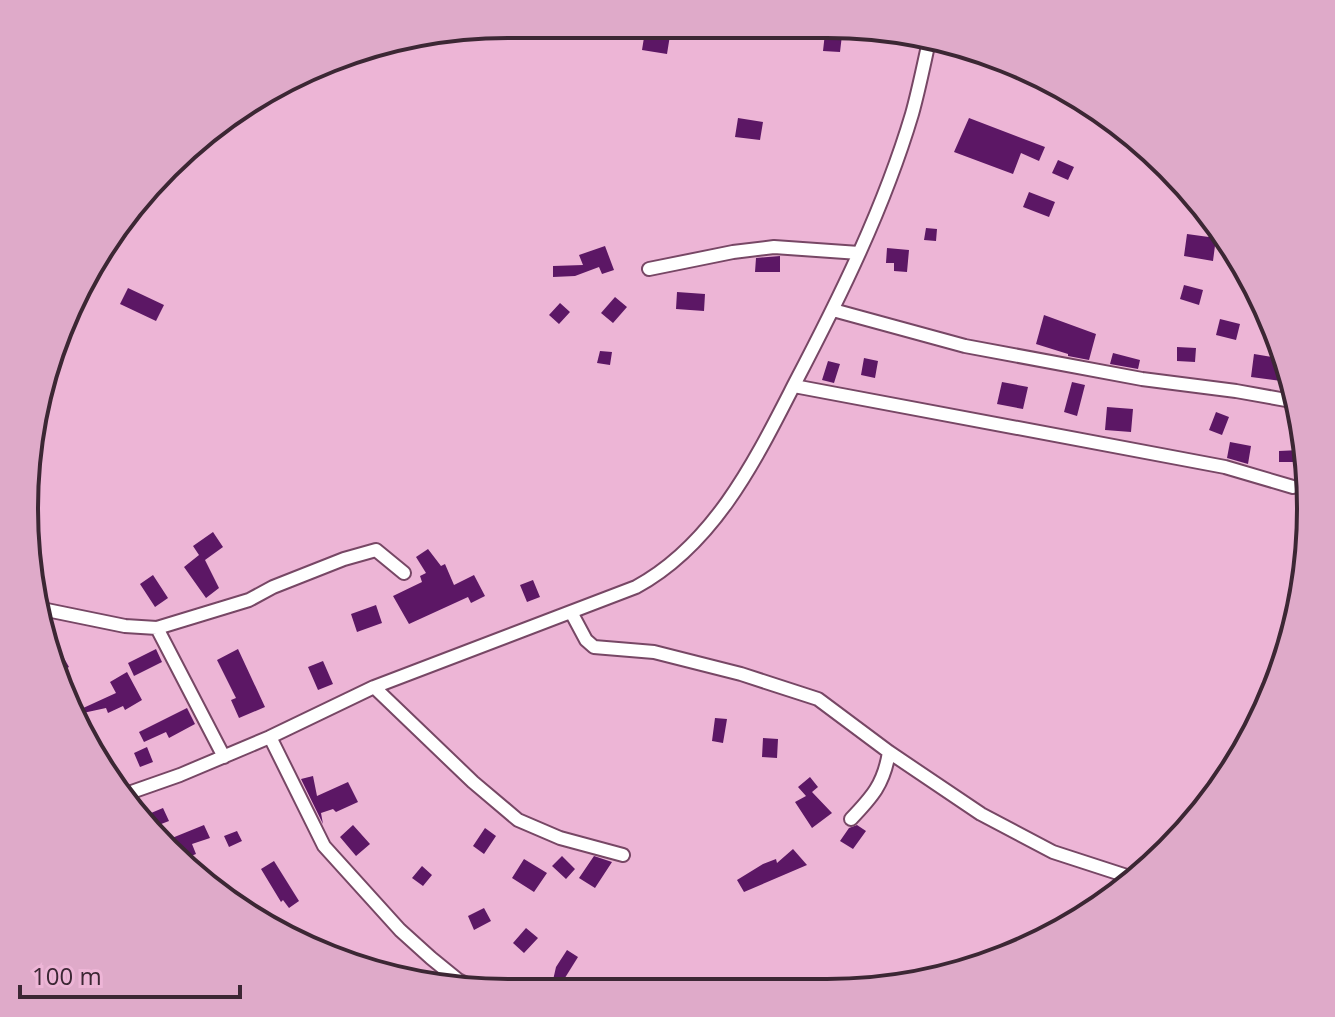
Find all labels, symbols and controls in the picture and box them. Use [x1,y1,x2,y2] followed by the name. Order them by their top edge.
[20,949,240,999] scale bar
[32,959,102,992] text: 100 m

